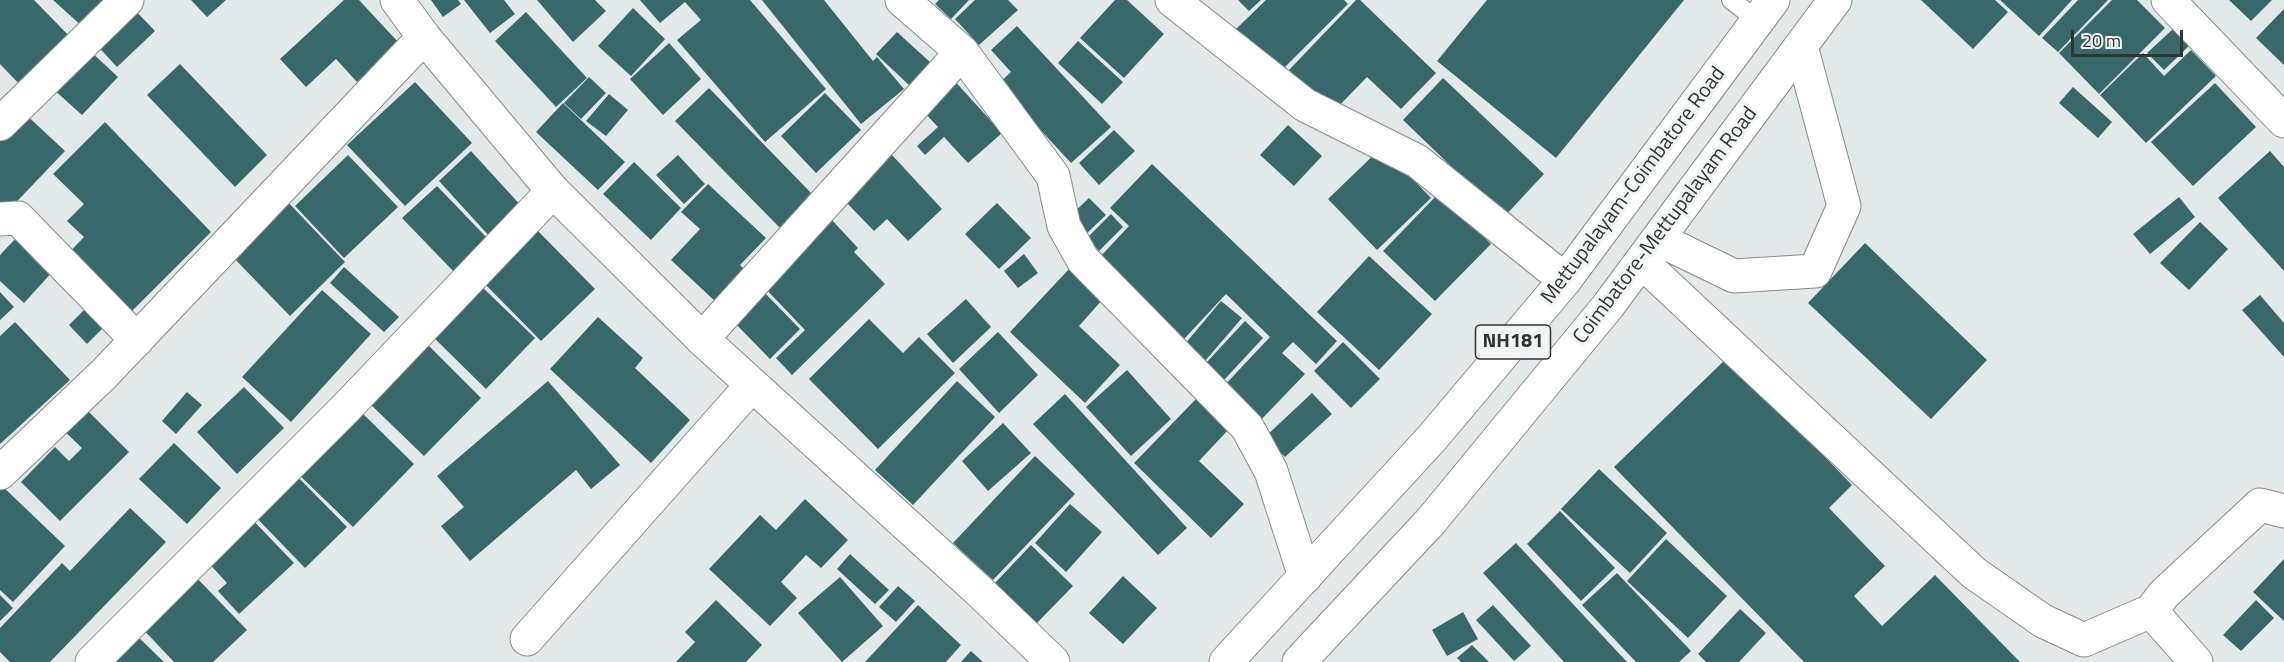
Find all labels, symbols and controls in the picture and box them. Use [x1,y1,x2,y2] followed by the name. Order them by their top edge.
[2074,18,2186,56] scale bar
[2082,27,2121,54] text: 20 m
[1537,63,1731,309] street label: Mettupalayam-Coimbatore Road
[1569,103,1763,349] street label: Coimbatore-Mettupalayam Road
[1476,325,1550,359] road number: NH181

